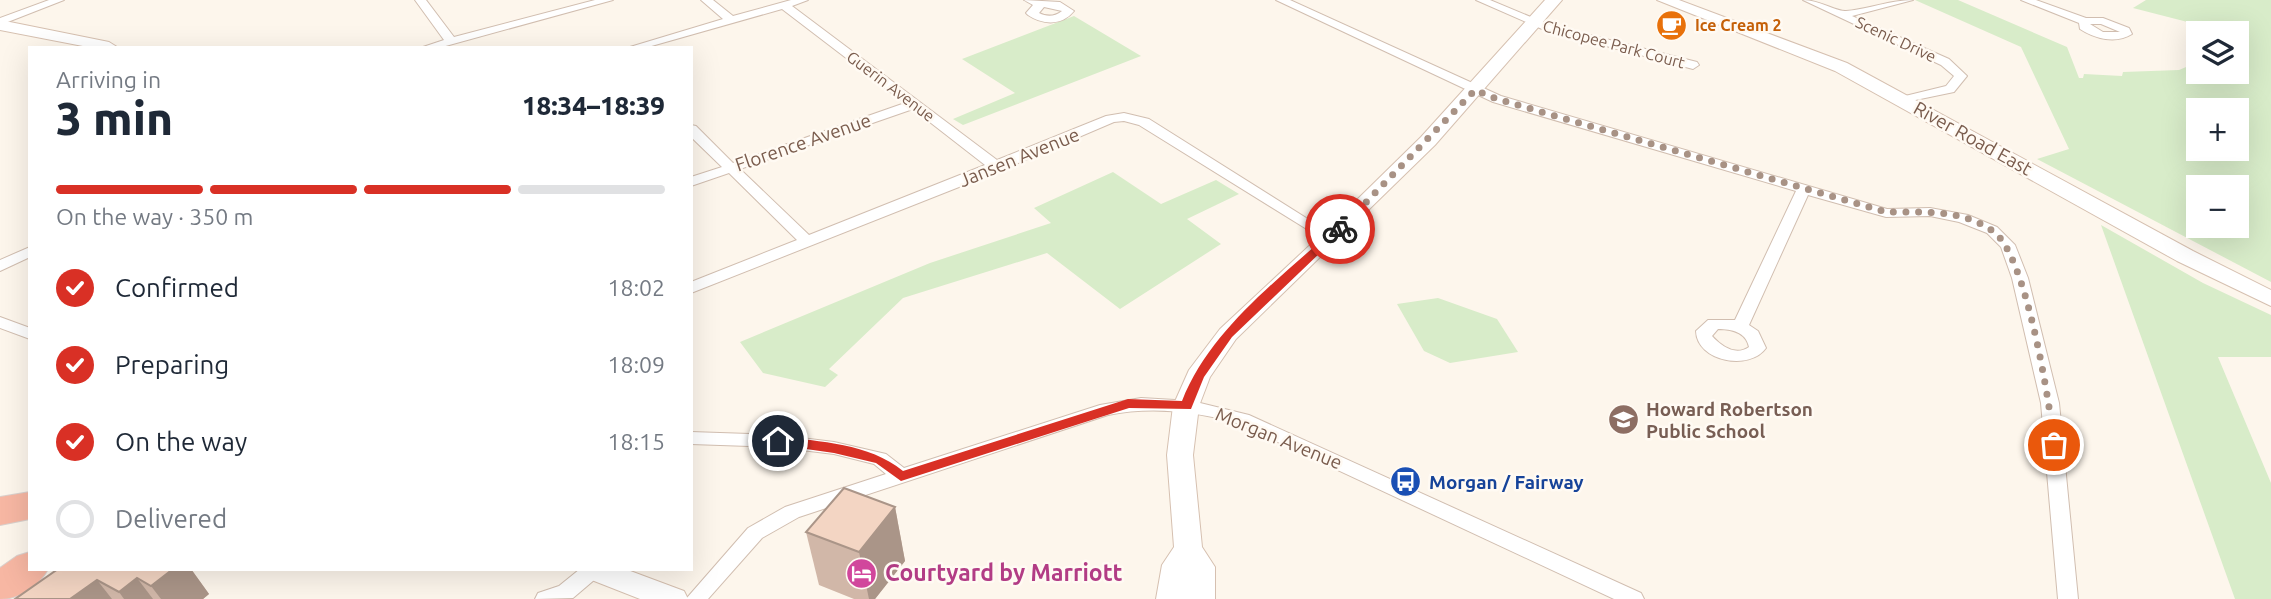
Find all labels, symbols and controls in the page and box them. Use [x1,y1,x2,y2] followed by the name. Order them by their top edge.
[1655,8,1689,42] cafe icon: Ice Cream 2
[1853,13,1939,65] street label: Scenic Drive
[1541,16,1688,72] street label: Chicopee Park Court
[1695,16,1782,34] place label: Ice Cream 2
[2186,21,2249,238] map controls
[2186,21,2249,84] button: layers
[844,47,938,125] street label: Guerin Avenue
[56,67,161,92] text: Arriving in
[522,91,665,120] text: 18:34–18:39
[56,92,173,144] text: 3 min
[1910,96,2037,180] street label: River Road East
[2186,98,2249,161] button: +
[732,108,874,176] street label: Florence Avenue
[956,123,1082,191] street label: Jansen Avenue
[2186,175,2249,238] button: −
[1305,194,1375,264] courier
[56,204,253,229] text: On the way · 350 m
[1321,210,1359,248] icon: bike
[56,269,94,307] icon: check
[115,273,239,302] text: Confirmed
[607,275,665,300] text: 18:02
[56,346,94,384] icon: check
[115,350,229,379] text: Preparing
[607,352,665,377] text: 18:09
[1646,398,1813,442] place label: Howard Robertson Public School
[1212,403,1346,473] street label: Morgan Avenue
[1606,403,1640,437] school or university icon: Howard Robertson Public School
[748,411,808,471] pin
[2024,415,2084,475] pin
[759,422,797,460] icon: home
[56,423,94,461] icon: check
[2035,426,2073,464] icon: bag
[115,427,247,456] text: On the way
[607,429,665,454] text: 18:15
[1389,465,1423,499] bus stop icon: Morgan / Fairway
[1429,471,1584,493] place label: Morgan / Fairway
[115,504,227,533] text: Delivered
[845,556,879,590] hotel icon: Courtyard by Marriott
[885,560,1123,585] place label: Courtyard by Marriott

